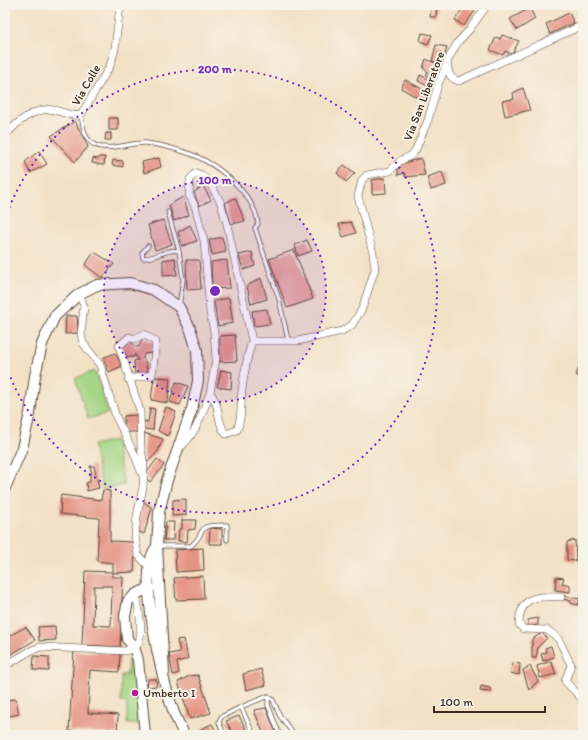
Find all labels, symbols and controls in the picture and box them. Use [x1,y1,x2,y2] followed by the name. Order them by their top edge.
[401,49,448,142] street label: Via San Liberatore
[69,62,103,108] street label: Via Colle
[198,62,233,76] text: 200 m
[198,173,232,187] text: 100 m
[208,284,222,298] centre of rings
[143,686,196,700] place label: Umberto I
[130,688,140,698] marker: Umberto I
[434,688,545,714] scale bar
[440,695,473,709] text: 100 m

